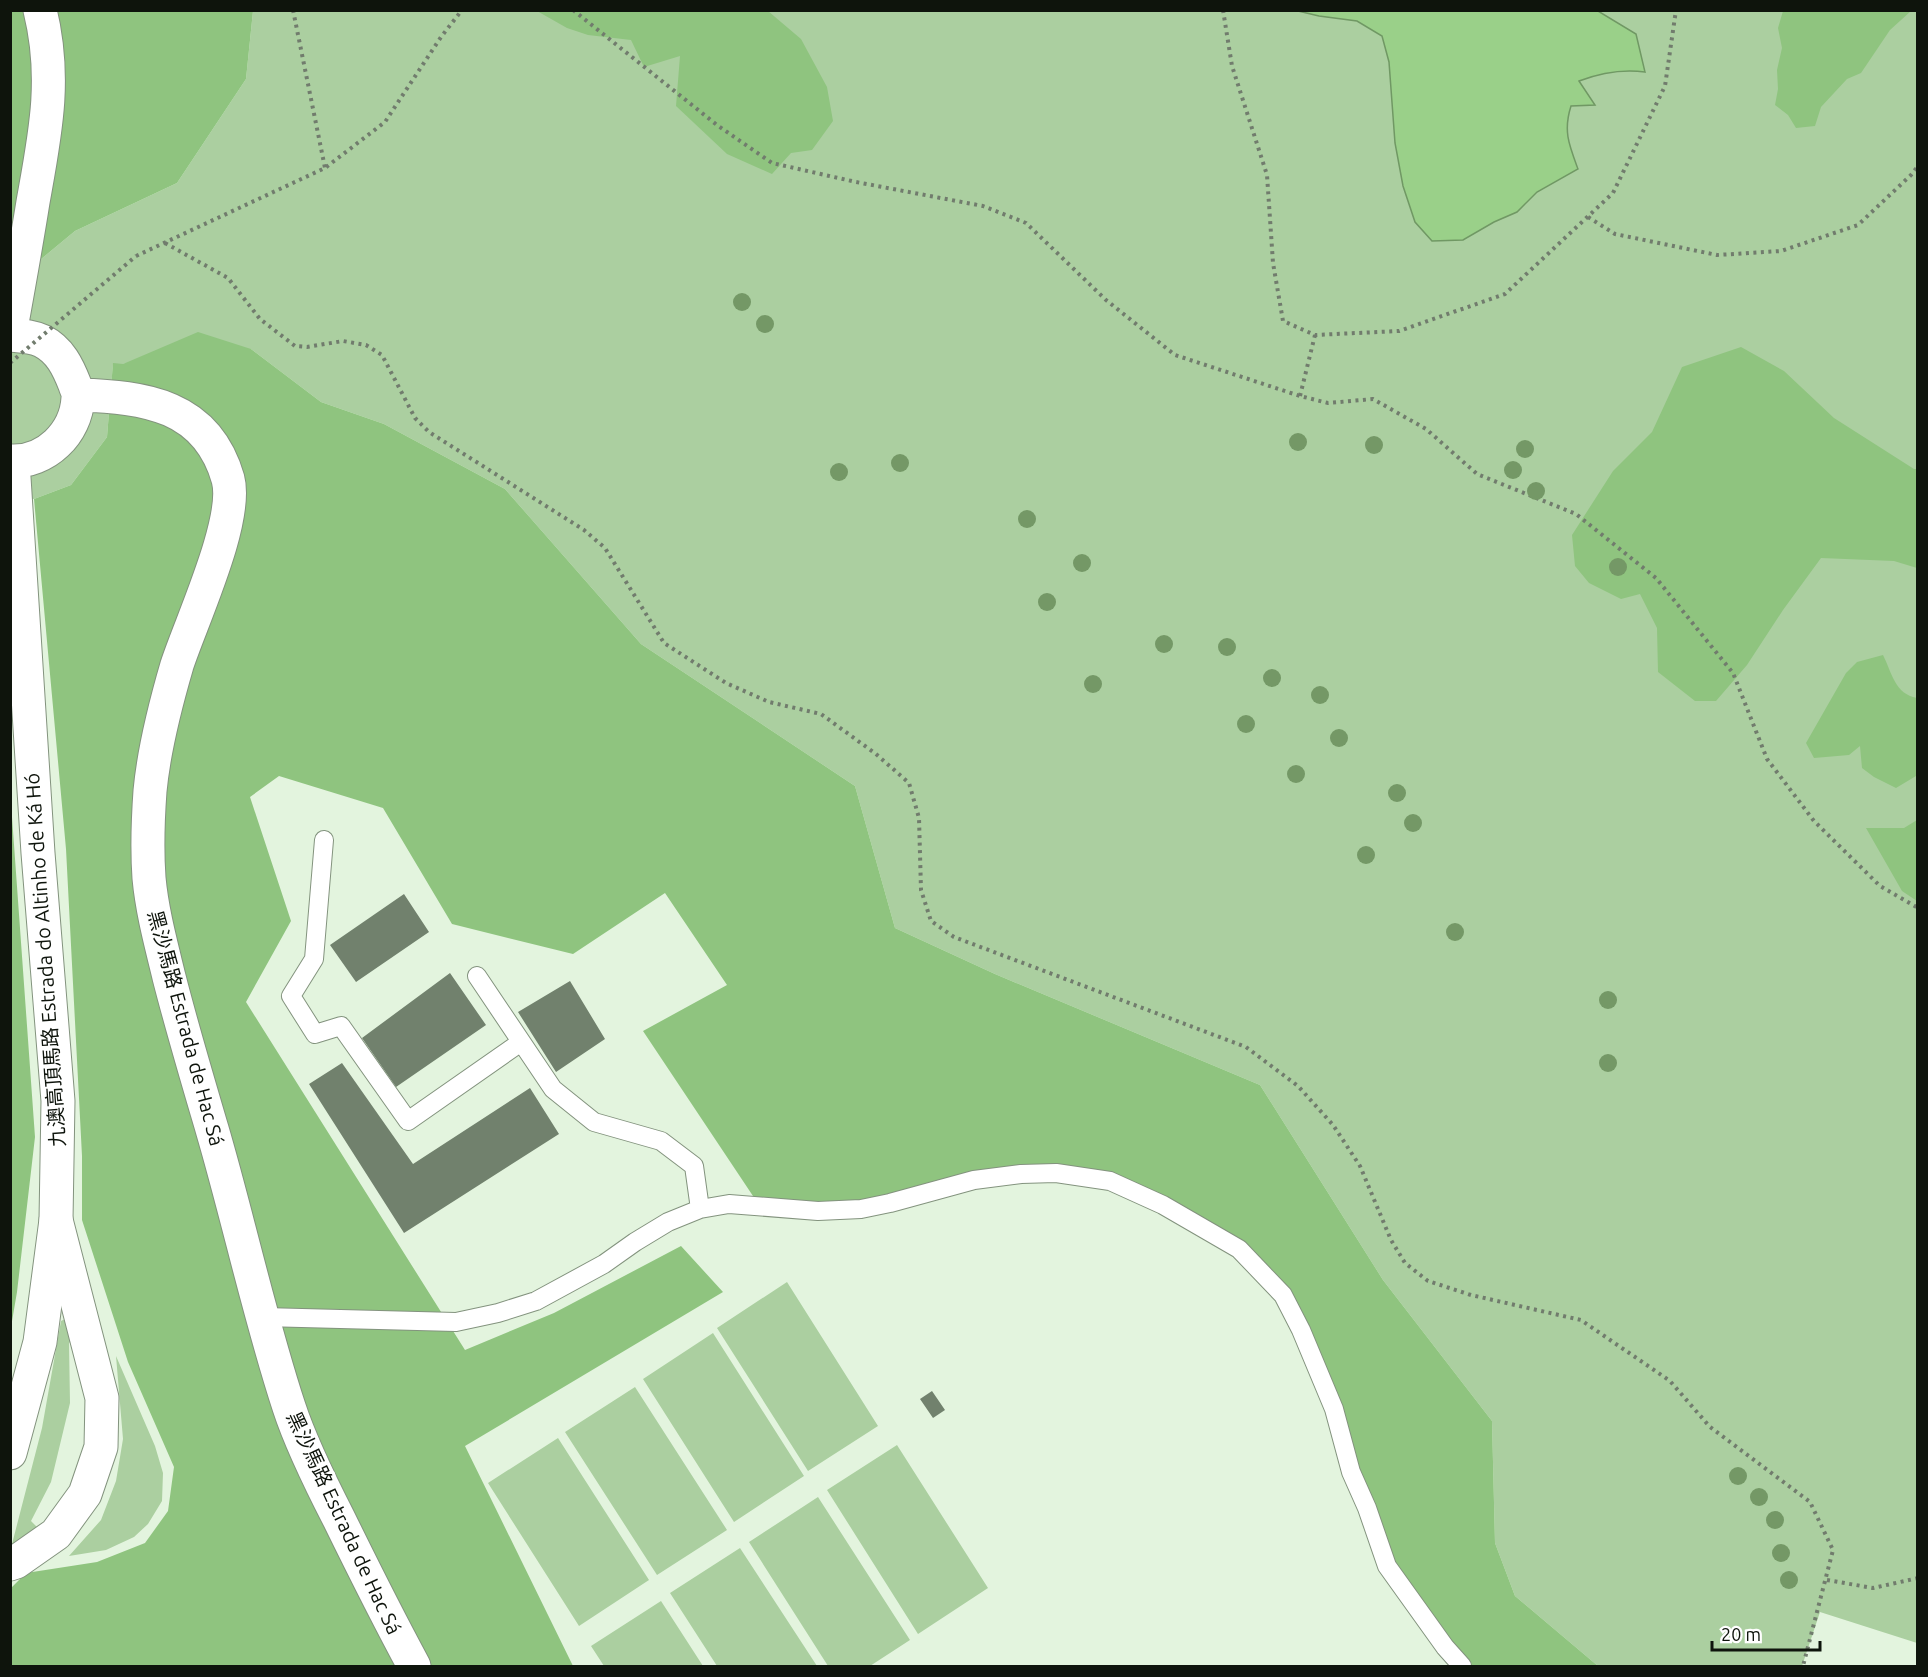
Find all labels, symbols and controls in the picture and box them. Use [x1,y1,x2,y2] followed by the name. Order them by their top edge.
[20,772,69,1148] street label: 九澳高頂馬路 Estrada do Altinho de Ká Hó
[144,908,229,1148] street label: 黑沙馬路 Estrada de Hac Sá
[283,1408,406,1638] street label: 黑沙馬路 Estrada de Hac Sá
[1712,1614,1820,1652] scale bar
[1721,1624,1761,1644] text: 20 m

